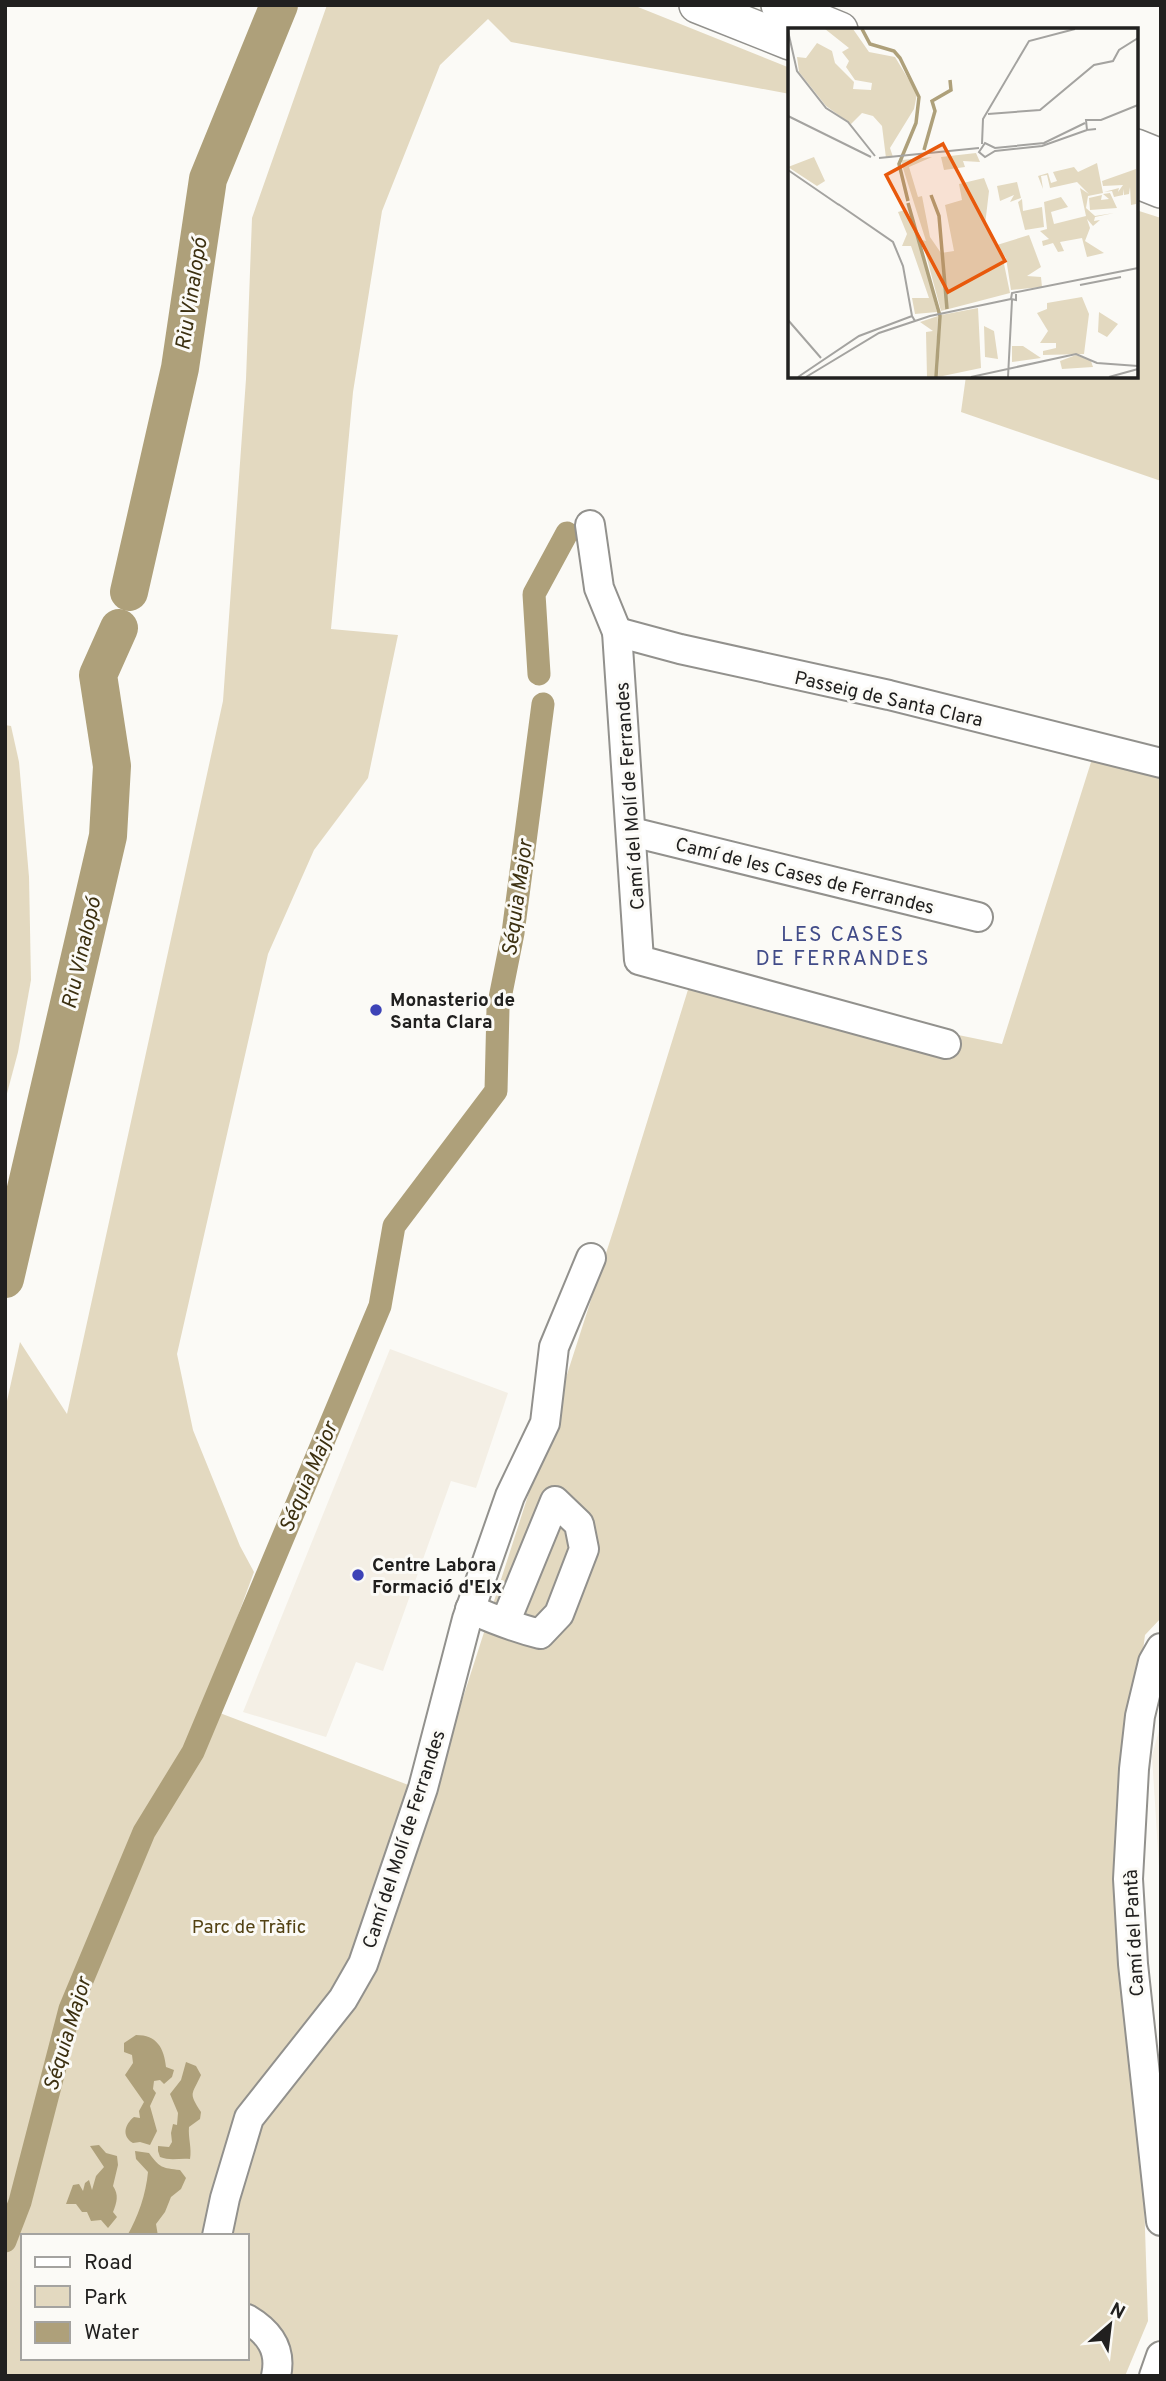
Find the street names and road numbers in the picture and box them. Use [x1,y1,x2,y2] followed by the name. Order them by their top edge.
[792,667,985,733] street label: Passeig de Santa Clara
[611,681,651,911] street label: Camí del Molí de Ferrandes
[672,833,937,921] street label: Camí de les Cases de Ferrandes
[358,1727,452,1952] street label: Camí del Molí de Ferrandes
[1120,1869,1150,1997] street label: Camí del Pantà

